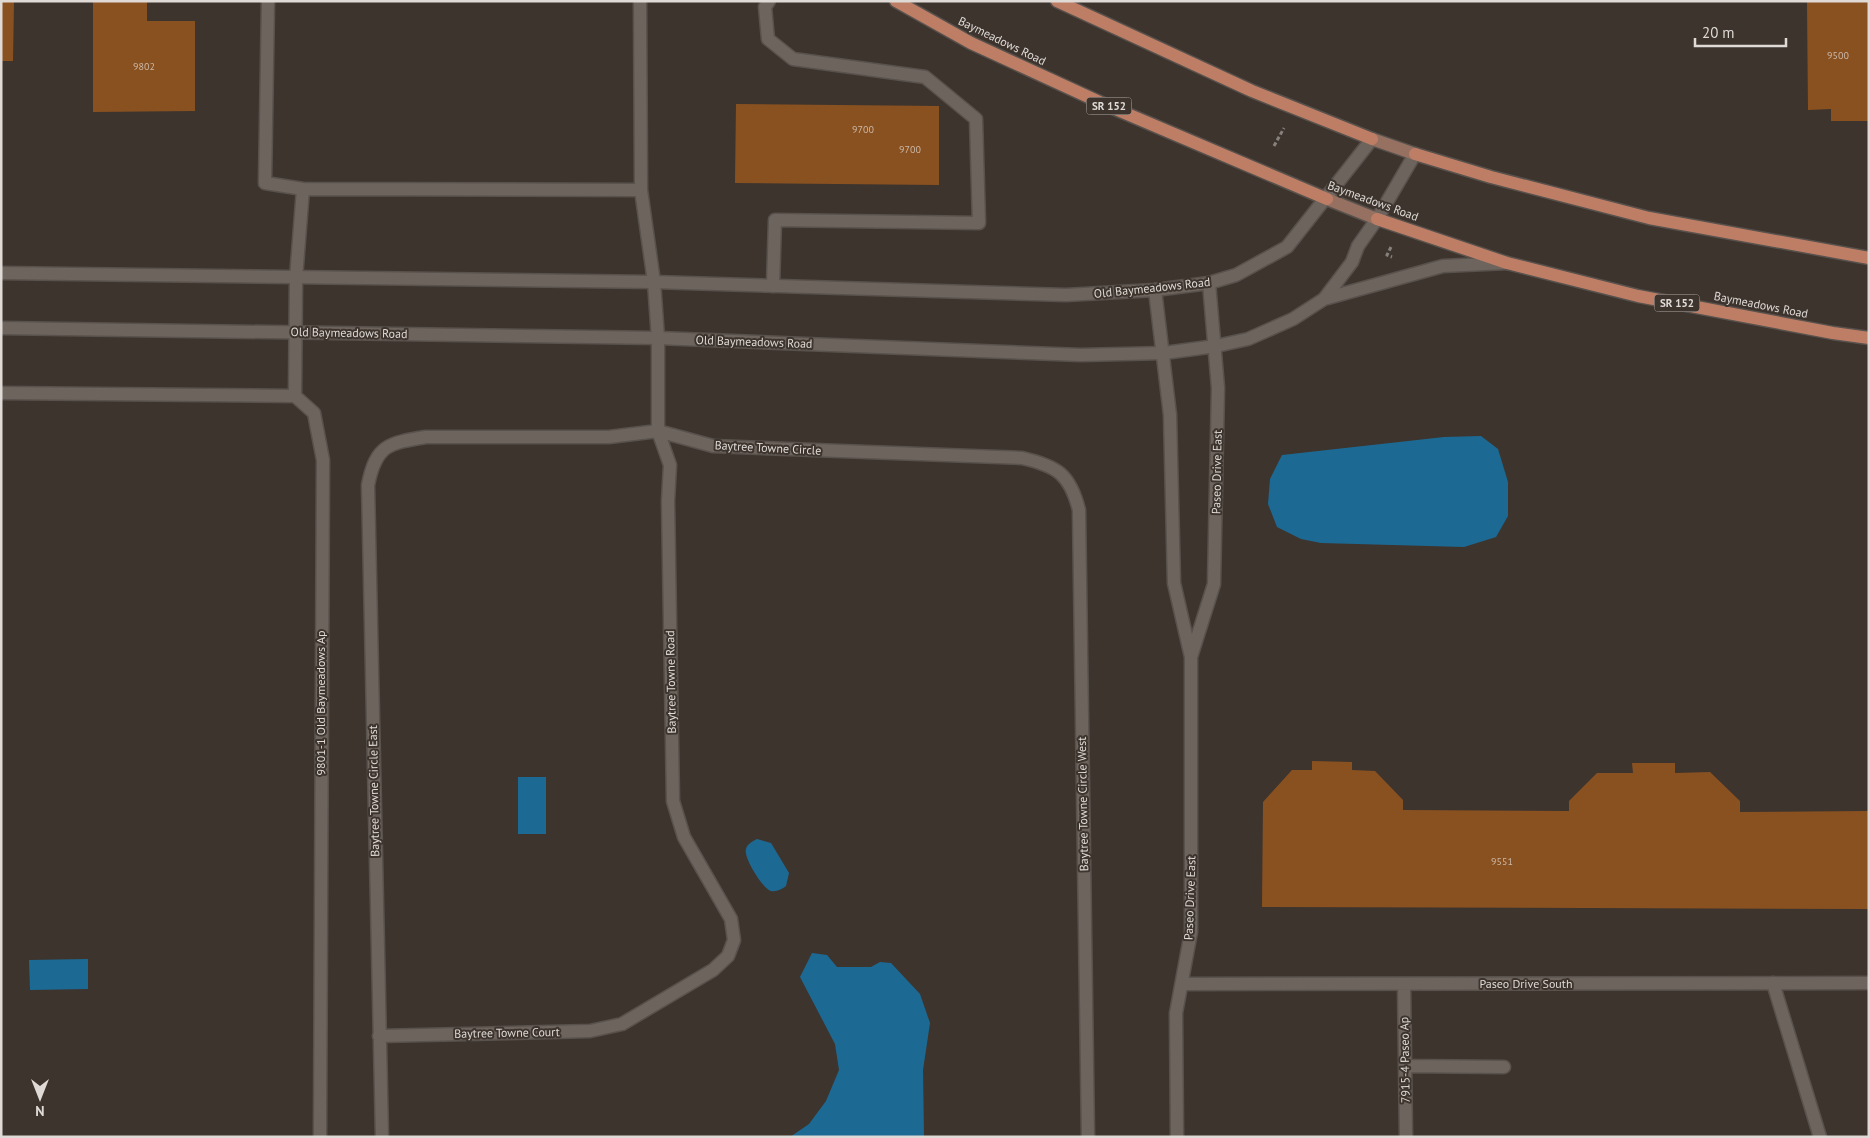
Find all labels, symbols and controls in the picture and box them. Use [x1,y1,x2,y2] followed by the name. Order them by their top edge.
[956,13,1048,68] street label: Baymeadows Road
[1695,15,1786,47] scale bar
[1702,23,1735,42] text: 20 m
[1827,49,1849,62] house number: 9500
[133,60,155,73] house number: 9802
[1086,98,1132,114] road number: SR 152
[852,123,874,136] house number: 9700
[899,143,921,156] house number: 9700
[1326,177,1421,224] street label: Baymeadows Road
[1093,274,1211,301] street label: Old Baymeadows Road
[1713,288,1809,321] street label: Baymeadows Road
[1654,294,1700,312] road number: SR 152
[290,324,408,341] street label: Old Baymeadows Road
[695,332,813,351] street label: Old Baymeadows Road
[1208,430,1225,514] street label: Paseo Drive East
[714,437,822,458] street label: Baytree Towne Circle
[662,630,679,734] street label: Baytree Towne Road
[313,631,328,775] street label: 9801-1 Old Baymeadows Ap
[365,725,382,857] street label: Baytree Towne Circle East
[1074,737,1091,871] street label: Baytree Towne Circle West
[1181,855,1198,940] street label: Paseo Drive East
[1491,855,1513,868] house number: 9551
[1480,976,1572,991] street label: Paseo Drive South
[1396,1017,1413,1103] street label: 7915-4 Paseo Ap
[454,1024,560,1041] street label: Baytree Towne Court
[15,1073,65,1123] north arrow
[35,1102,45,1120] text: N

